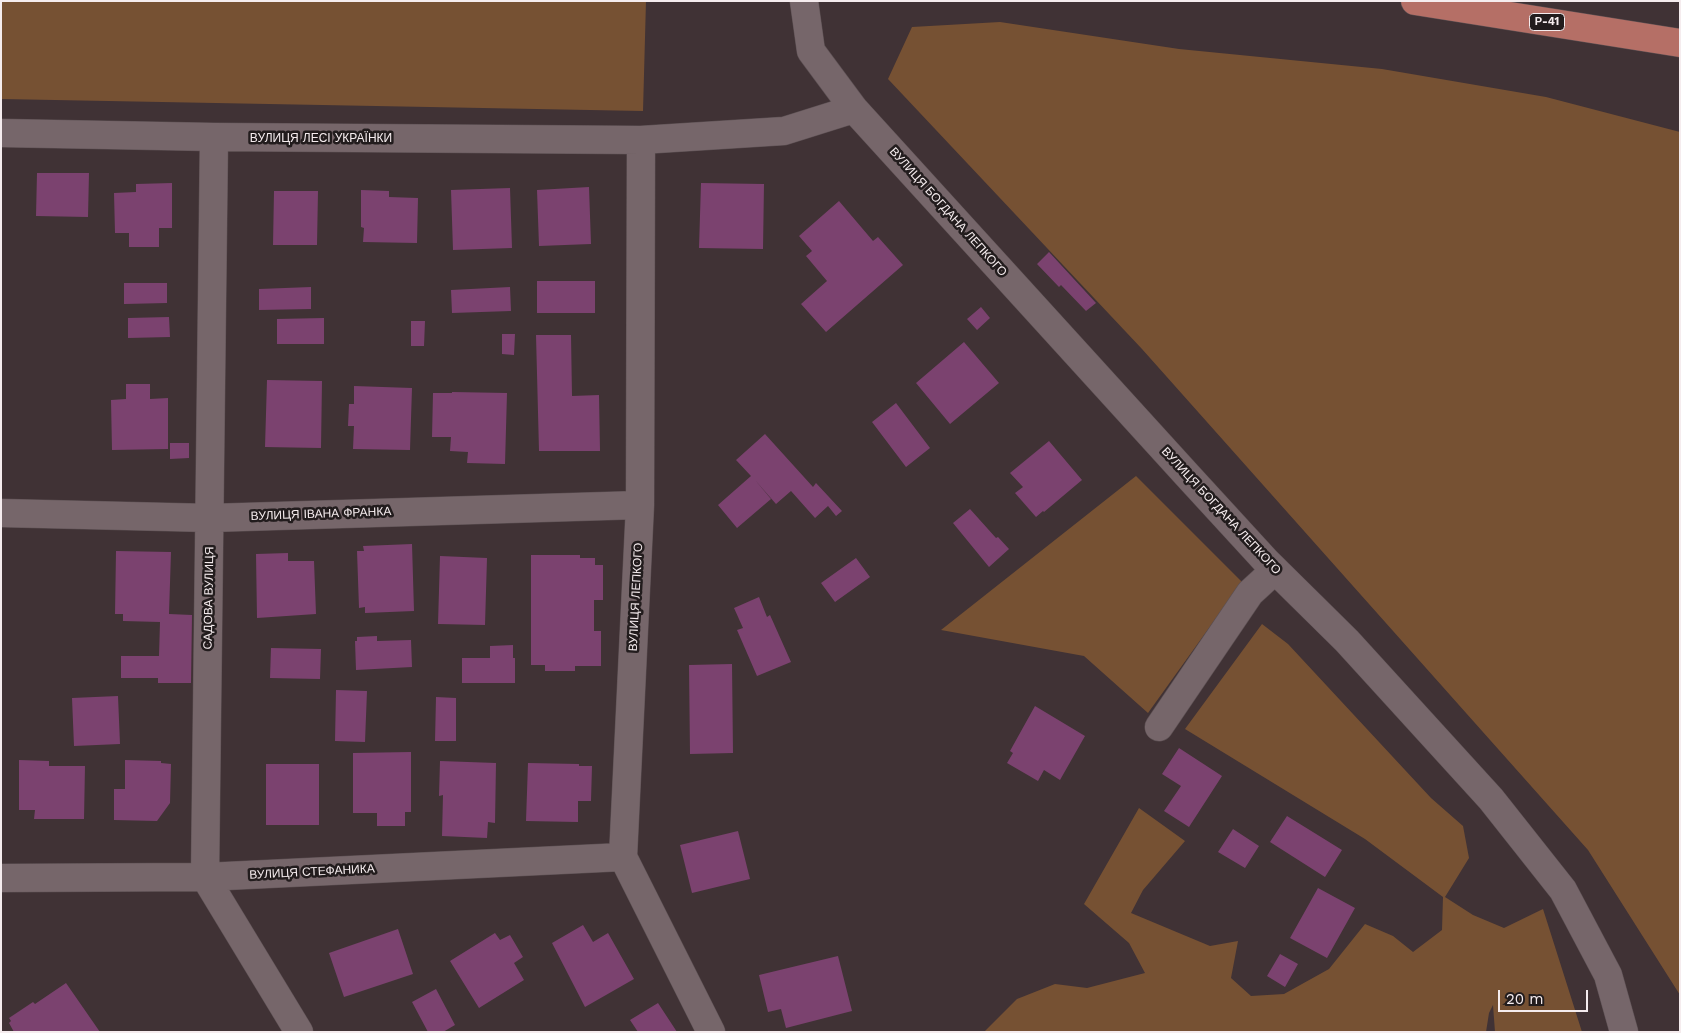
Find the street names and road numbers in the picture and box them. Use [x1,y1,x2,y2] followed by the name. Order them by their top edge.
[1530,14,1564,31] road number: Р-41
[250,131,392,145] street label: ВУЛИЦЯ ЛЕСІ УКРАЇНКИ
[886,145,1010,279] street label: ВУЛИЦЯ БОГДАНА ЛЕПКОГО
[1158,444,1284,578] street label: ВУЛИЦЯ БОГДАНА ЛЕПКОГО
[250,504,392,524] street label: ВУЛИЦЯ ІВАНА ФРАНКА
[626,542,646,652] street label: ВУЛИЦЯ ЛЕПКОГО
[201,546,217,650] street label: САДОВА ВУЛИЦЯ
[249,862,375,882] street label: ВУЛИЦЯ СТЕФАНИКА

